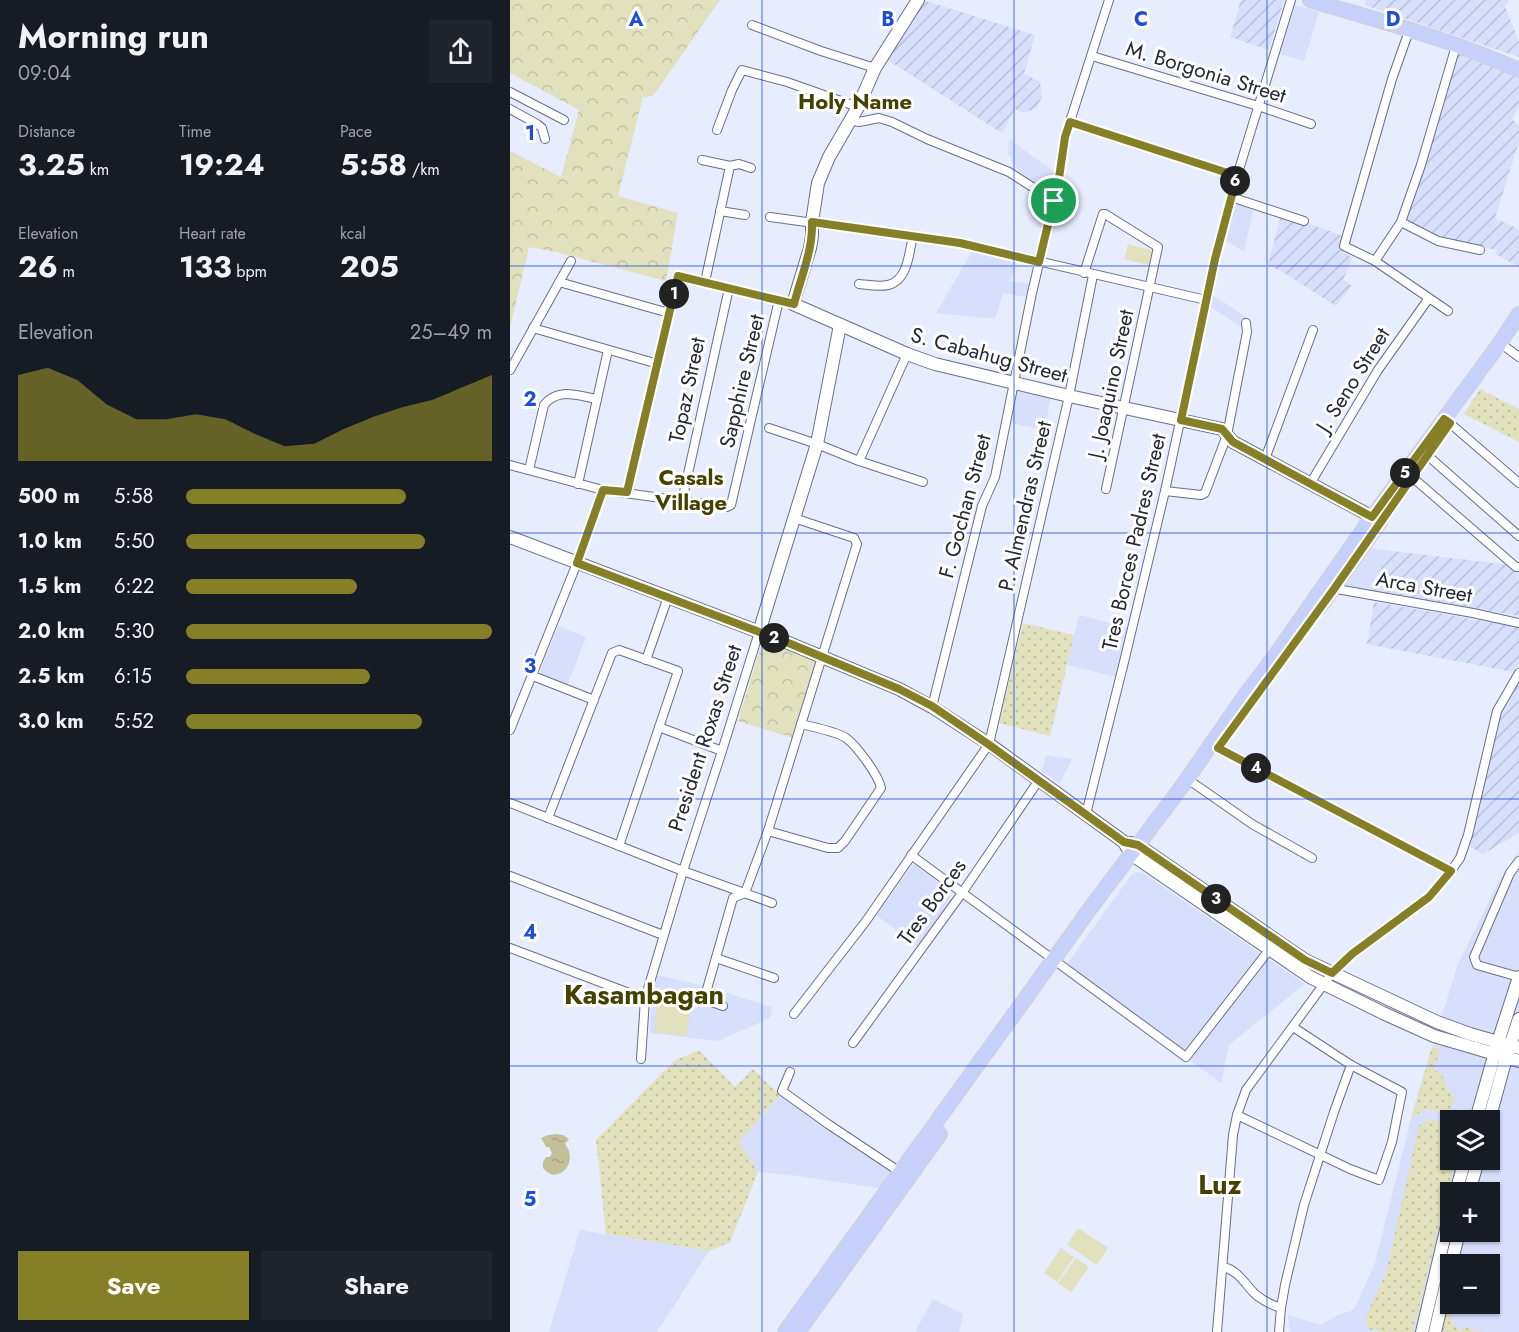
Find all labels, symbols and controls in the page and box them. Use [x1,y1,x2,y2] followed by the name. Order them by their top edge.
[628,5,644,34] text: A
[881,5,895,34] text: B
[1134,5,1148,34] text: C
[1386,5,1400,34] text: D
[18,13,209,60] text: Morning run
[429,20,492,83] button: share
[1122,33,1290,111] street label: M. Borgonia Street
[18,59,71,88] text: 09:04
[798,85,912,117] district label: Holy Name
[525,119,535,148] text: 1
[18,120,75,143] text: Distance
[179,120,211,143] text: Time
[340,120,372,143] text: Pace
[18,143,85,186] text: 3.25
[179,143,265,186] text: 19:24
[340,143,407,186] text: 5:58
[85,158,109,181] text: km
[407,158,440,181] text: /km
[1220,166,1250,196] pin: 6
[1230,169,1240,192] text: 6
[1028,175,1079,226] pin
[1037,184,1070,217] icon: arrive
[18,222,78,245] text: Elevation
[179,222,246,245] text: Heart rate
[340,222,366,245] text: kcal
[18,245,58,288] text: 26
[179,245,232,288] text: 133
[340,245,399,288] text: 205
[58,260,75,283] text: m
[232,260,267,283] text: bpm
[659,279,689,309] pin: 1
[670,282,678,305] text: 1
[1080,307,1141,464] street label: J. Joaquino Street
[712,311,772,451] street label: Sapphire Street
[18,318,93,347] text: Elevation
[410,318,492,347] text: 25–49 m
[907,320,1071,390] street label: S. Cabahug Street
[1307,322,1397,441] street label: J. Seno Street
[661,334,713,446] street label: Topaz Street
[523,385,537,414] text: 2
[991,418,1059,594] street label: P. Almendras Street
[931,431,999,581] street label: F. Gochan Street
[1094,431,1174,653] street label: Tres Borces Padres Street
[1390,458,1420,488] pin: 5
[654,461,727,518] district label: Casals Village
[1400,461,1410,484] text: 5
[18,482,80,511] text: 500 m
[114,482,153,511] text: 5:58
[18,527,82,556] text: 1.0 km
[114,527,155,556] text: 5:50
[1373,564,1475,610] street label: Arca Street
[18,572,81,601] text: 1.5 km
[114,572,154,601] text: 6:22
[18,617,85,646] text: 2.0 km
[114,617,154,646] text: 5:30
[759,623,789,653] pin: 2
[769,626,779,649] text: 2
[661,641,749,835] street label: President Roxas Street
[524,652,536,681] text: 3
[18,662,84,691] text: 2.5 km
[114,662,152,691] text: 6:15
[18,707,84,736] text: 3.0 km
[114,707,154,736] text: 5:52
[1241,753,1271,783] pin: 4
[1250,756,1262,779] text: 4
[890,853,974,951] street label: Tres Borces
[1201,884,1231,914] pin: 3
[1211,887,1221,910] text: 3
[523,918,537,947] text: 4
[564,975,724,1014] district label: Kasambagan
[1440,1110,1500,1314] map controls
[1440,1110,1500,1170] button: layers
[1198,1165,1242,1204] district label: Luz
[1440,1182,1500,1242] button: +
[524,1185,537,1214] text: 5
[18,1251,249,1320] button: Save
[261,1251,492,1320] button: Share
[1440,1254,1500,1314] button: −

